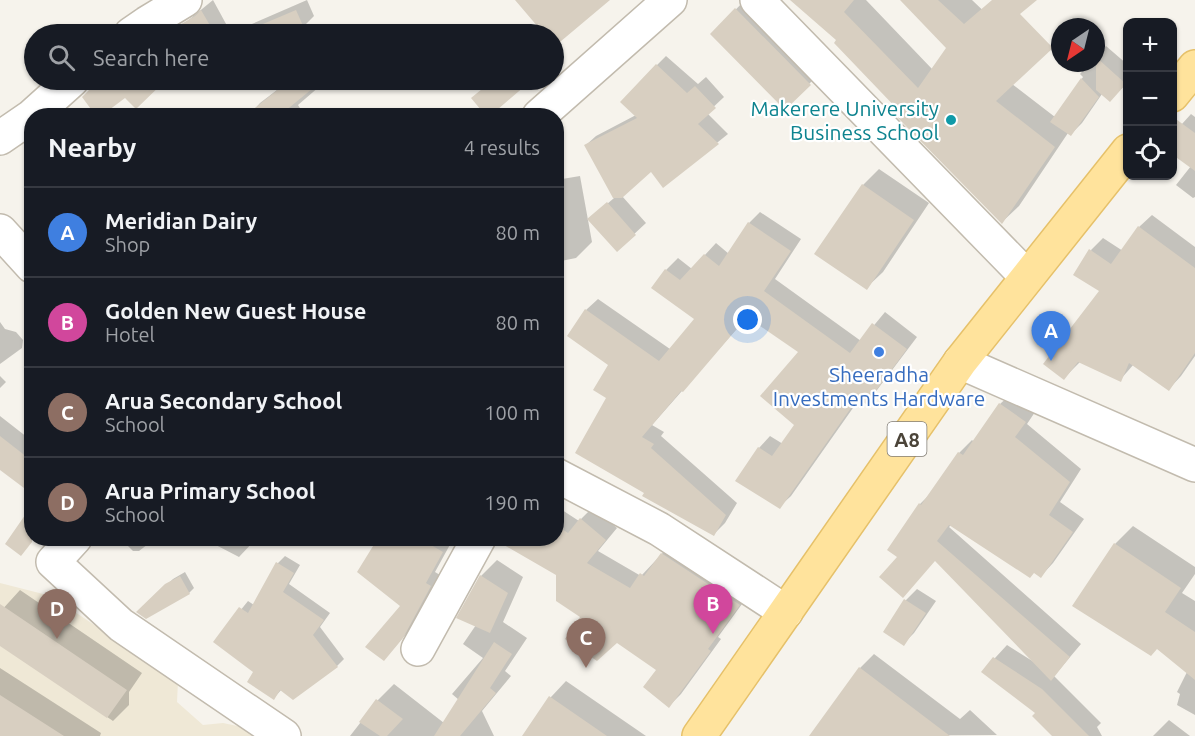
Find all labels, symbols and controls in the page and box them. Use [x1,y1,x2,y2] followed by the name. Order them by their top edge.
[1051,18,1105,72] north arrow
[1123,18,1177,180] map controls
[1123,18,1177,72] button: +
[24,24,564,90] search box
[45,41,78,74] icon: search
[93,45,209,70] text: Search here
[1123,72,1177,126] button: −
[750,96,939,144] place label: Makerere University Business School
[944,113,958,127] marker: Makerere University Business School
[1123,126,1177,180] button: locate
[48,133,136,162] text: Nearby
[464,136,540,159] text: 4 results
[105,208,257,233] text: Meridian Dairy
[60,221,75,244] text: A
[496,221,540,244] text: 80 m
[105,233,150,256] text: Shop
[105,298,367,323] text: Golden New Guest House
[733,305,762,334] your location
[61,311,74,334] text: B
[496,311,540,334] text: 80 m
[1032,312,1070,361] pin: A
[105,323,155,346] text: Hotel
[872,345,886,359] marker: Sheeradha Investments Hardware
[773,362,985,410] place label: Sheeradha Investments Hardware
[105,388,342,413] text: Arua Secondary School
[61,401,74,424] text: C
[484,401,540,424] text: 100 m
[105,413,165,436] text: School
[888,422,926,456] road number: A8
[105,478,315,503] text: Arua Primary School
[60,491,75,514] text: D
[484,491,540,514] text: 190 m
[105,503,165,526] text: School
[694,584,732,634] pin: B
[38,590,76,639] pin: D
[566,618,606,668] pin: C

